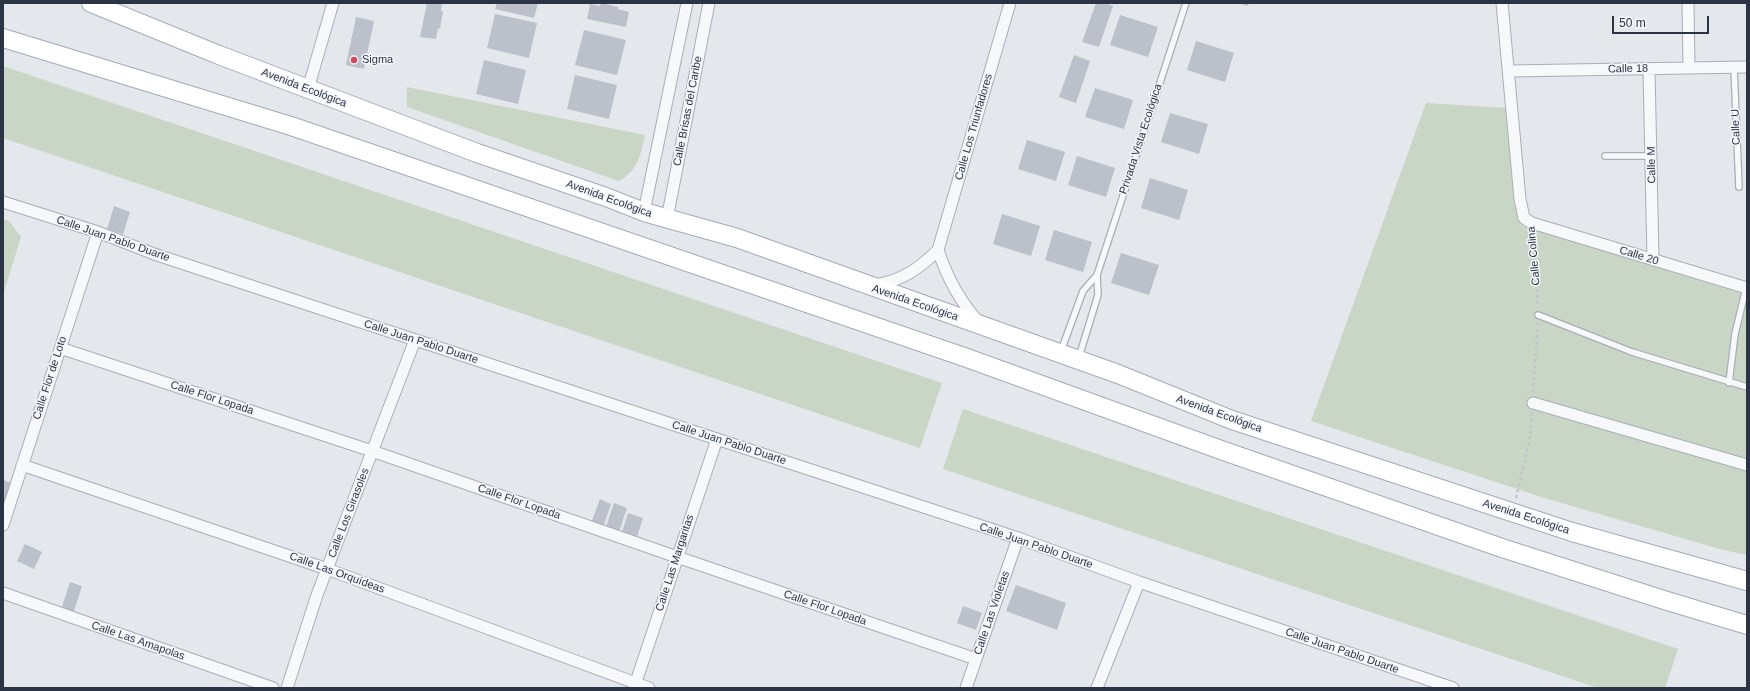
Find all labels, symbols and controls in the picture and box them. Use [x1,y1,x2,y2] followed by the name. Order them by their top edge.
[1614,8,1711,34] scale bar
[1619,16,1646,30] text: 50 m
[362,53,393,67] place label: Sigma
[349,55,359,65] marker: Sigma
[671,55,705,167] street label: Calle Brisas del Caribe
[1608,62,1648,76] street label: Calle 18
[259,66,349,110] street label: Avenida Ecológica
[952,72,996,182] street label: Calle Los Triunfadores
[1117,82,1165,196] street label: Privada Vista Ecológica
[1729,109,1743,145] street label: Calle U
[1645,146,1659,184] street label: Calle M
[564,177,654,221] street label: Avenida Ecológica
[54,213,172,265] street label: Calle Juan Pablo Duarte
[1525,226,1543,286] street label: Calle Colina
[1618,244,1660,268] street label: Calle 20
[870,282,960,324] street label: Avenida Ecológica
[362,317,480,367] street label: Calle Juan Pablo Duarte
[30,335,70,421] street label: Calle Flor de Loto
[169,378,255,418] street label: Calle Flor Lopada
[1174,392,1264,436] street label: Avenida Ecológica
[670,418,788,468] street label: Calle Juan Pablo Duarte
[326,466,372,560] street label: Calle Los Girasoles
[476,482,562,522] street label: Calle Flor Lopada
[1481,497,1571,537] street label: Avenida Ecológica
[653,513,697,613] street label: Calle Las Margaritas
[977,520,1095,572] street label: Calle Juan Pablo Duarte
[288,550,386,596] street label: Calle Las Orquídeas
[971,569,1013,657] street label: Calle Las Violetas
[782,588,868,628] street label: Calle Flor Lopada
[90,619,186,663] street label: Calle Las Amapolas
[1283,625,1401,677] street label: Calle Juan Pablo Duarte

